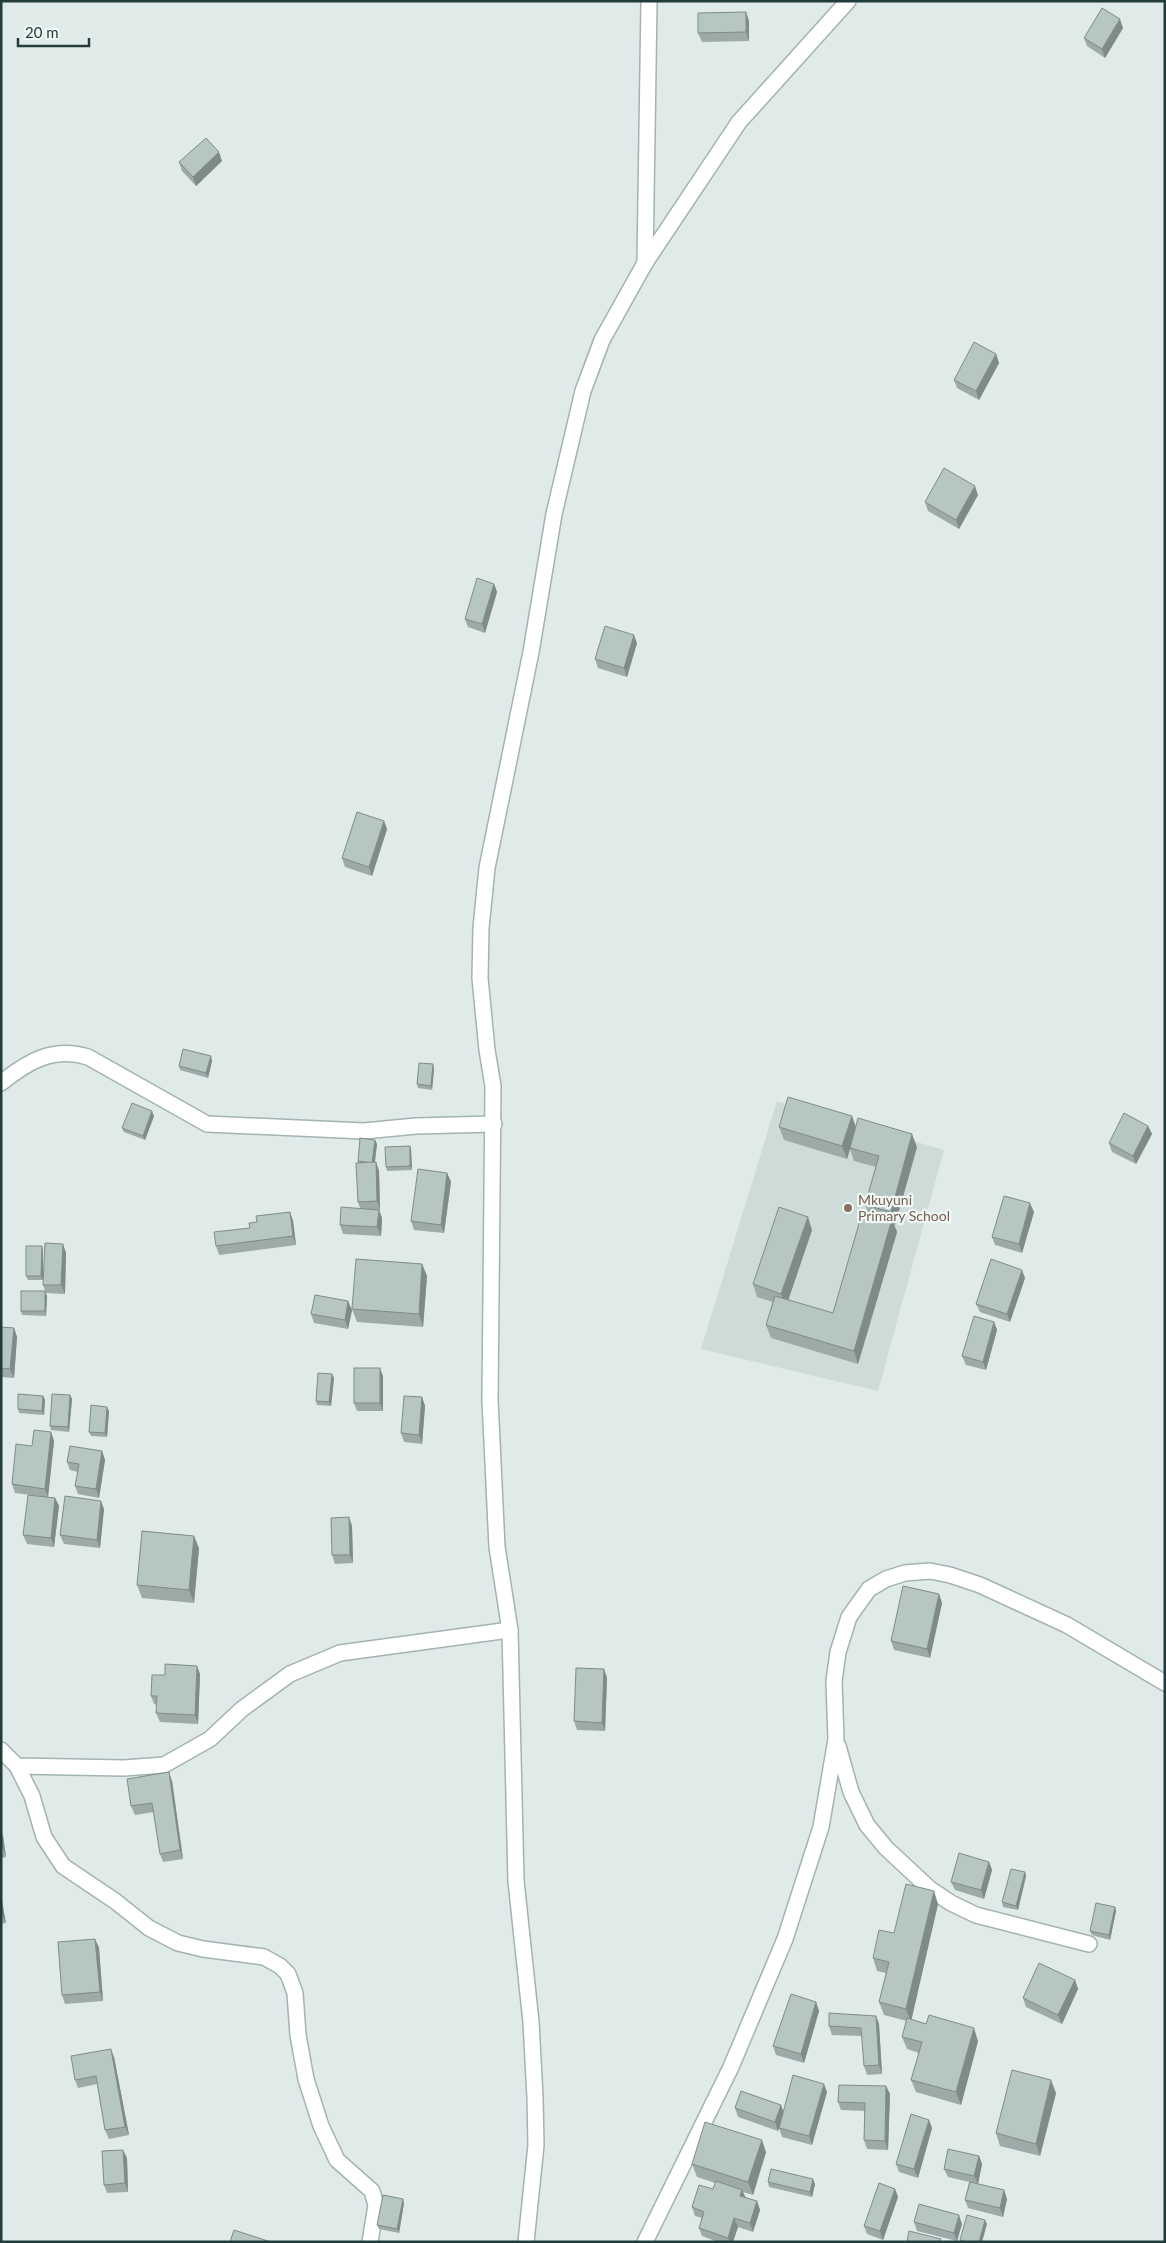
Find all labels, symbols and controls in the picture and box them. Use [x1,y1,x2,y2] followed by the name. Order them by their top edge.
[18,15,89,47] scale bar
[25,23,59,41] text: 20 m
[858,1191,950,1224] place label: Mkuyuni Primary School
[842,1202,854,1214] marker: Mkuyuni Primary School

